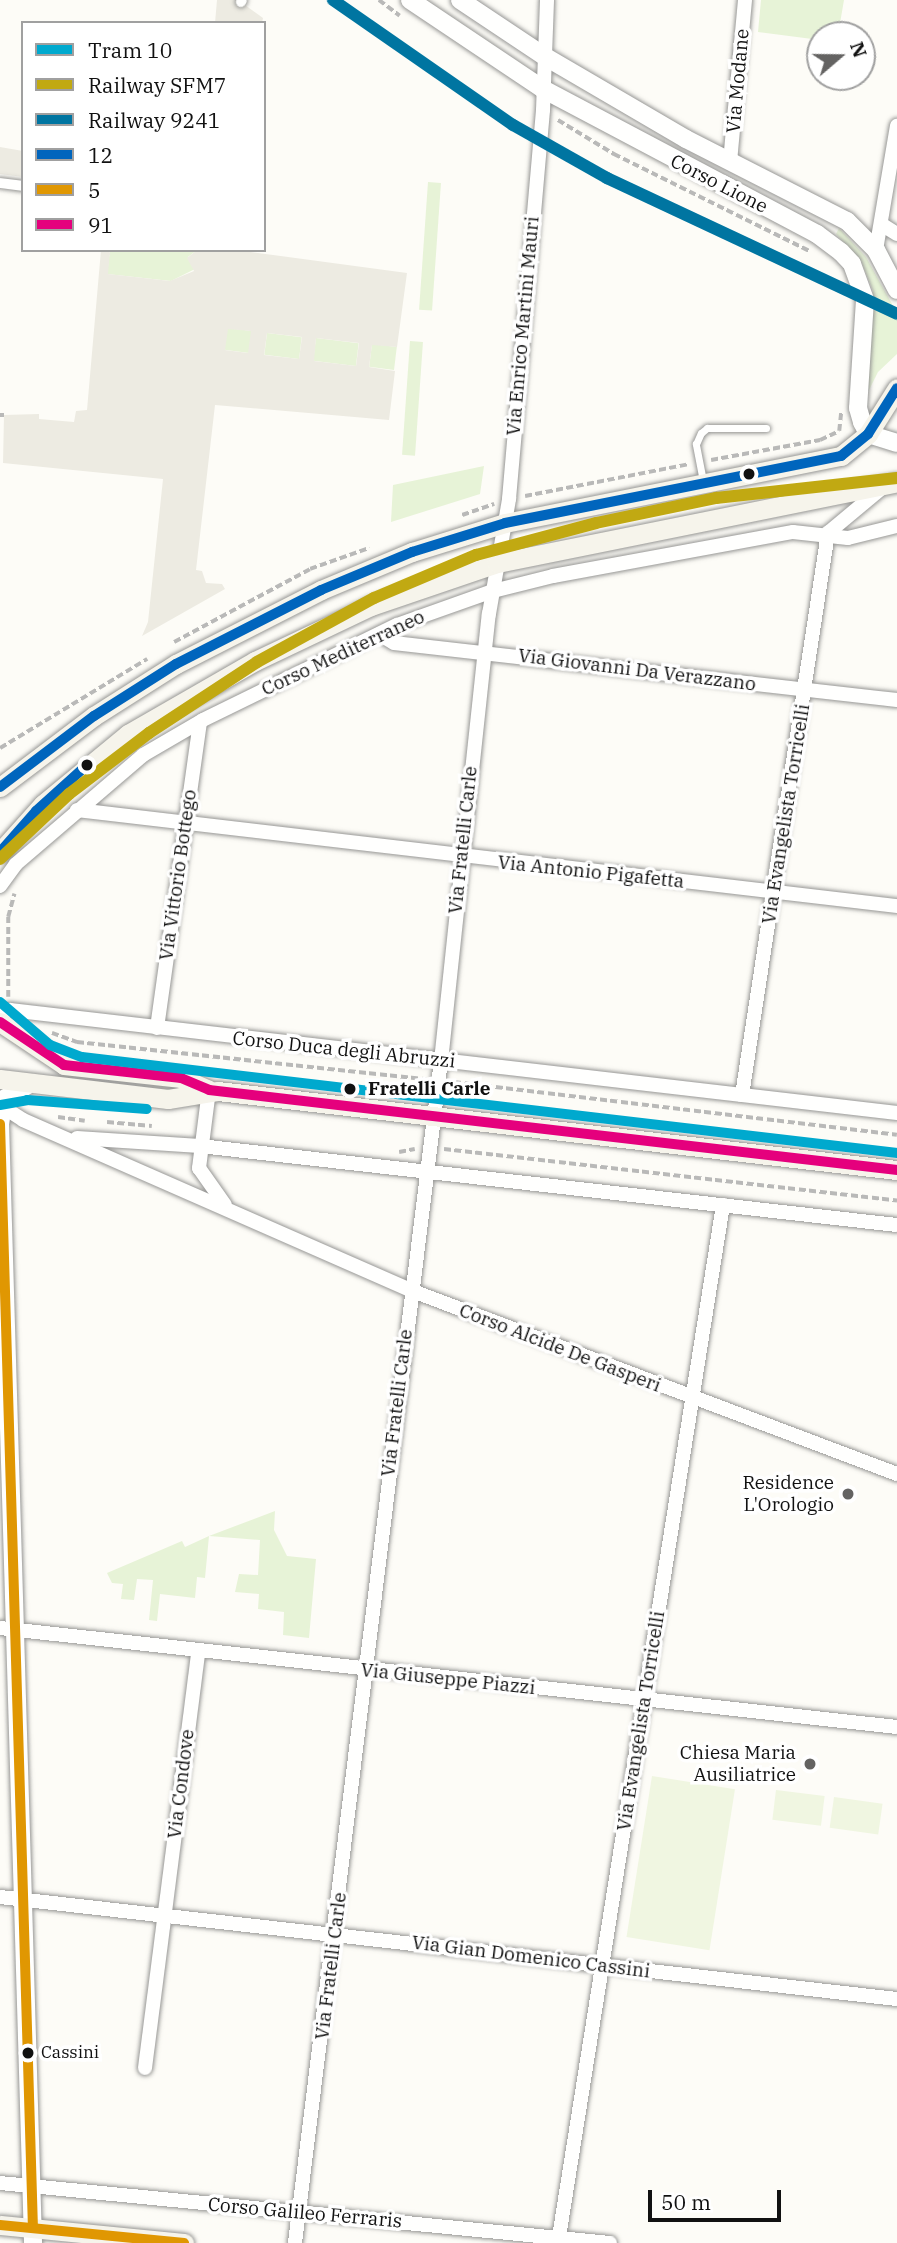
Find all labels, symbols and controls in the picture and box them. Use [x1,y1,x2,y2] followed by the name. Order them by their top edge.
[21,21,266,252] legend
[806,21,876,91] north arrow
[722,28,754,134] street label: Via Modane
[88,36,172,64] text: Tram 10
[845,38,873,61] text: N
[88,71,226,99] text: Railway SFM7
[88,106,220,134] text: Railway 9241
[88,141,113,169] text: 12
[667,150,771,218] street label: Corso Lione
[88,176,101,204] text: 5
[88,211,113,239] text: 91
[502,215,544,437] street label: Via Enrico Martini Mauri
[742,467,756,481] unlabelled marker
[258,605,428,701] street label: Corso Mediterraneo
[517,644,757,696] street label: Via Giovanni Da Verazzano
[757,702,815,926] street label: Via Evangelista Torricelli
[80,758,94,772] unlabelled marker
[444,765,482,915] street label: Via Fratelli Carle
[155,788,201,962] street label: Via Vittorio Bottego
[497,851,685,893] street label: Via Antonio Pigafetta
[232,1027,456,1073] street label: Corso Duca degli Abruzzi
[338,1077,362,1101] marker: Fratelli Carle
[368,1078,490,1100] place label: Fratelli Carle
[456,1299,664,1397] street label: Corso Alcide De Gasperi
[377,1328,417,1478] street label: Via Fratelli Carle
[742,1472,834,1516] place label: Residence L'Orologio
[840,1486,856,1502] marker: Residence L'Orologio
[612,1609,670,1833] street label: Via Evangelista Torricelli
[360,1658,536,1700] street label: Via Giuseppe Piazzi
[163,1728,199,1840] street label: Via Condove
[680,1742,796,1786] place label: Chiesa Maria Ausiliatrice
[802,1756,818,1772] marker: Chiesa Maria Ausiliatrice
[311,1891,351,2041] street label: Via Fratelli Carle
[411,1931,651,1983] street label: Via Gian Domenico Cassini
[41,2043,99,2063] place label: Cassini
[21,2046,35,2060] marker: Cassini
[652,2176,785,2220] scale bar
[661,2188,711,2216] text: 50 m
[207,2193,403,2233] street label: Corso Galileo Ferraris

